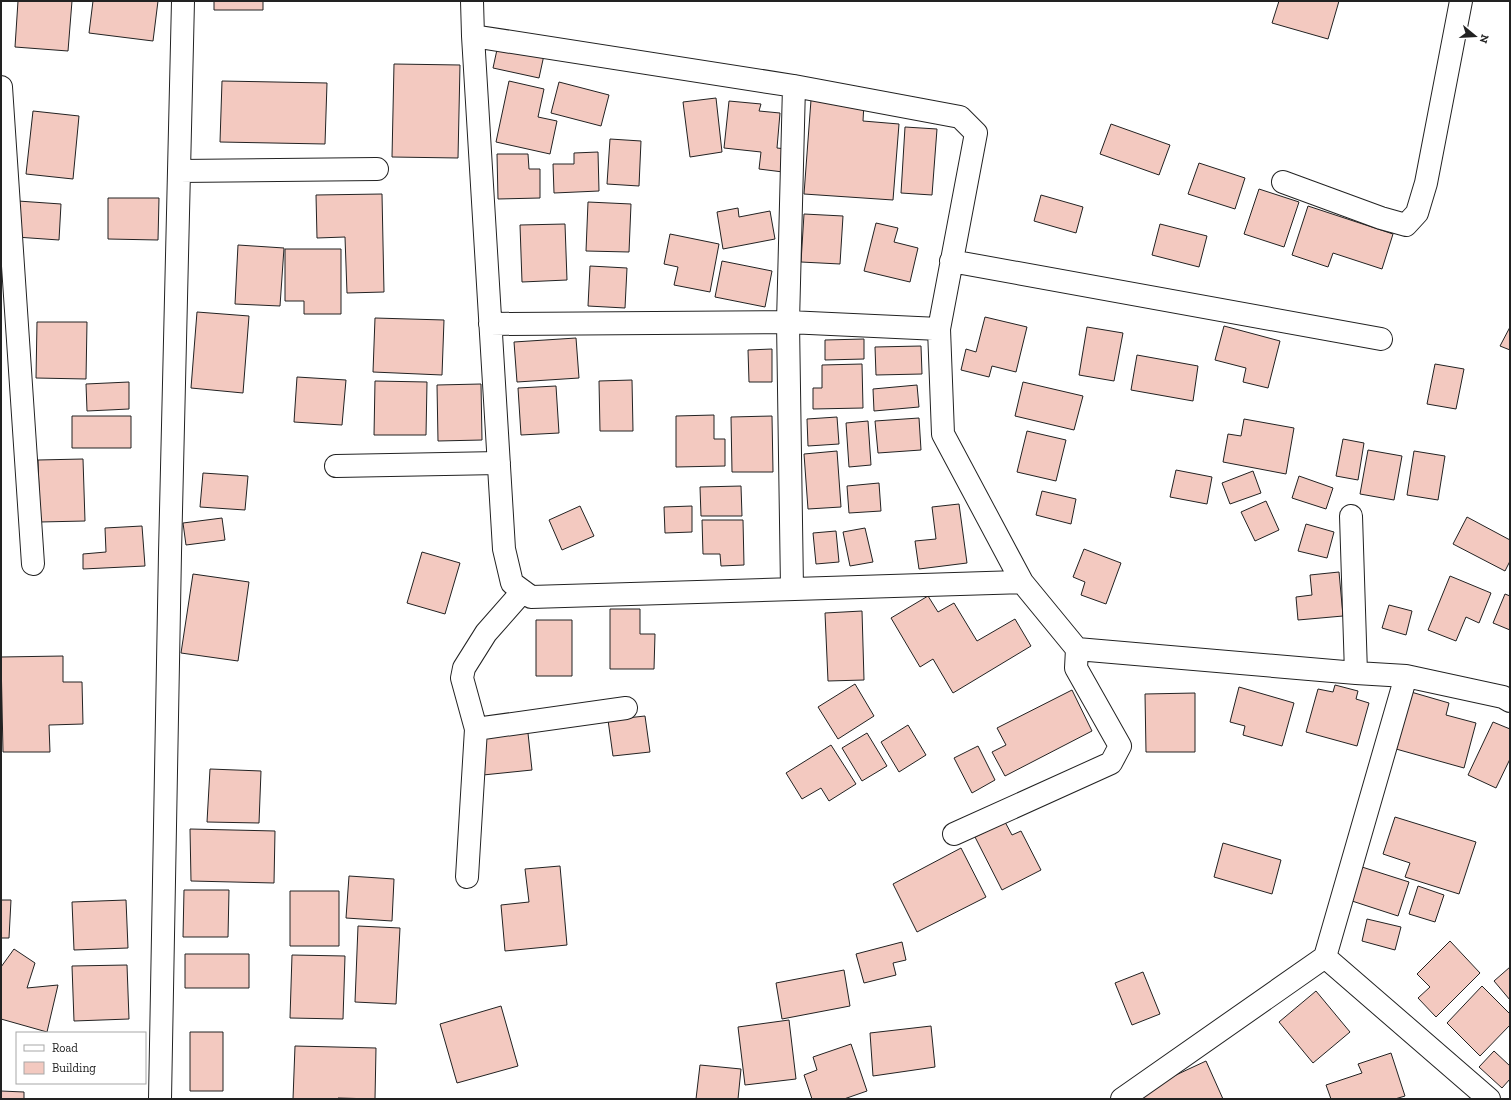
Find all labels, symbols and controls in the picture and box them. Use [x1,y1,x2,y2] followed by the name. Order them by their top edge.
[1455,16,1495,56] north arrow
[1476,33,1492,46] text: N
[16,1032,146,1084] legend
[52,1041,78,1055] text: Road
[52,1061,96,1075] text: Building

